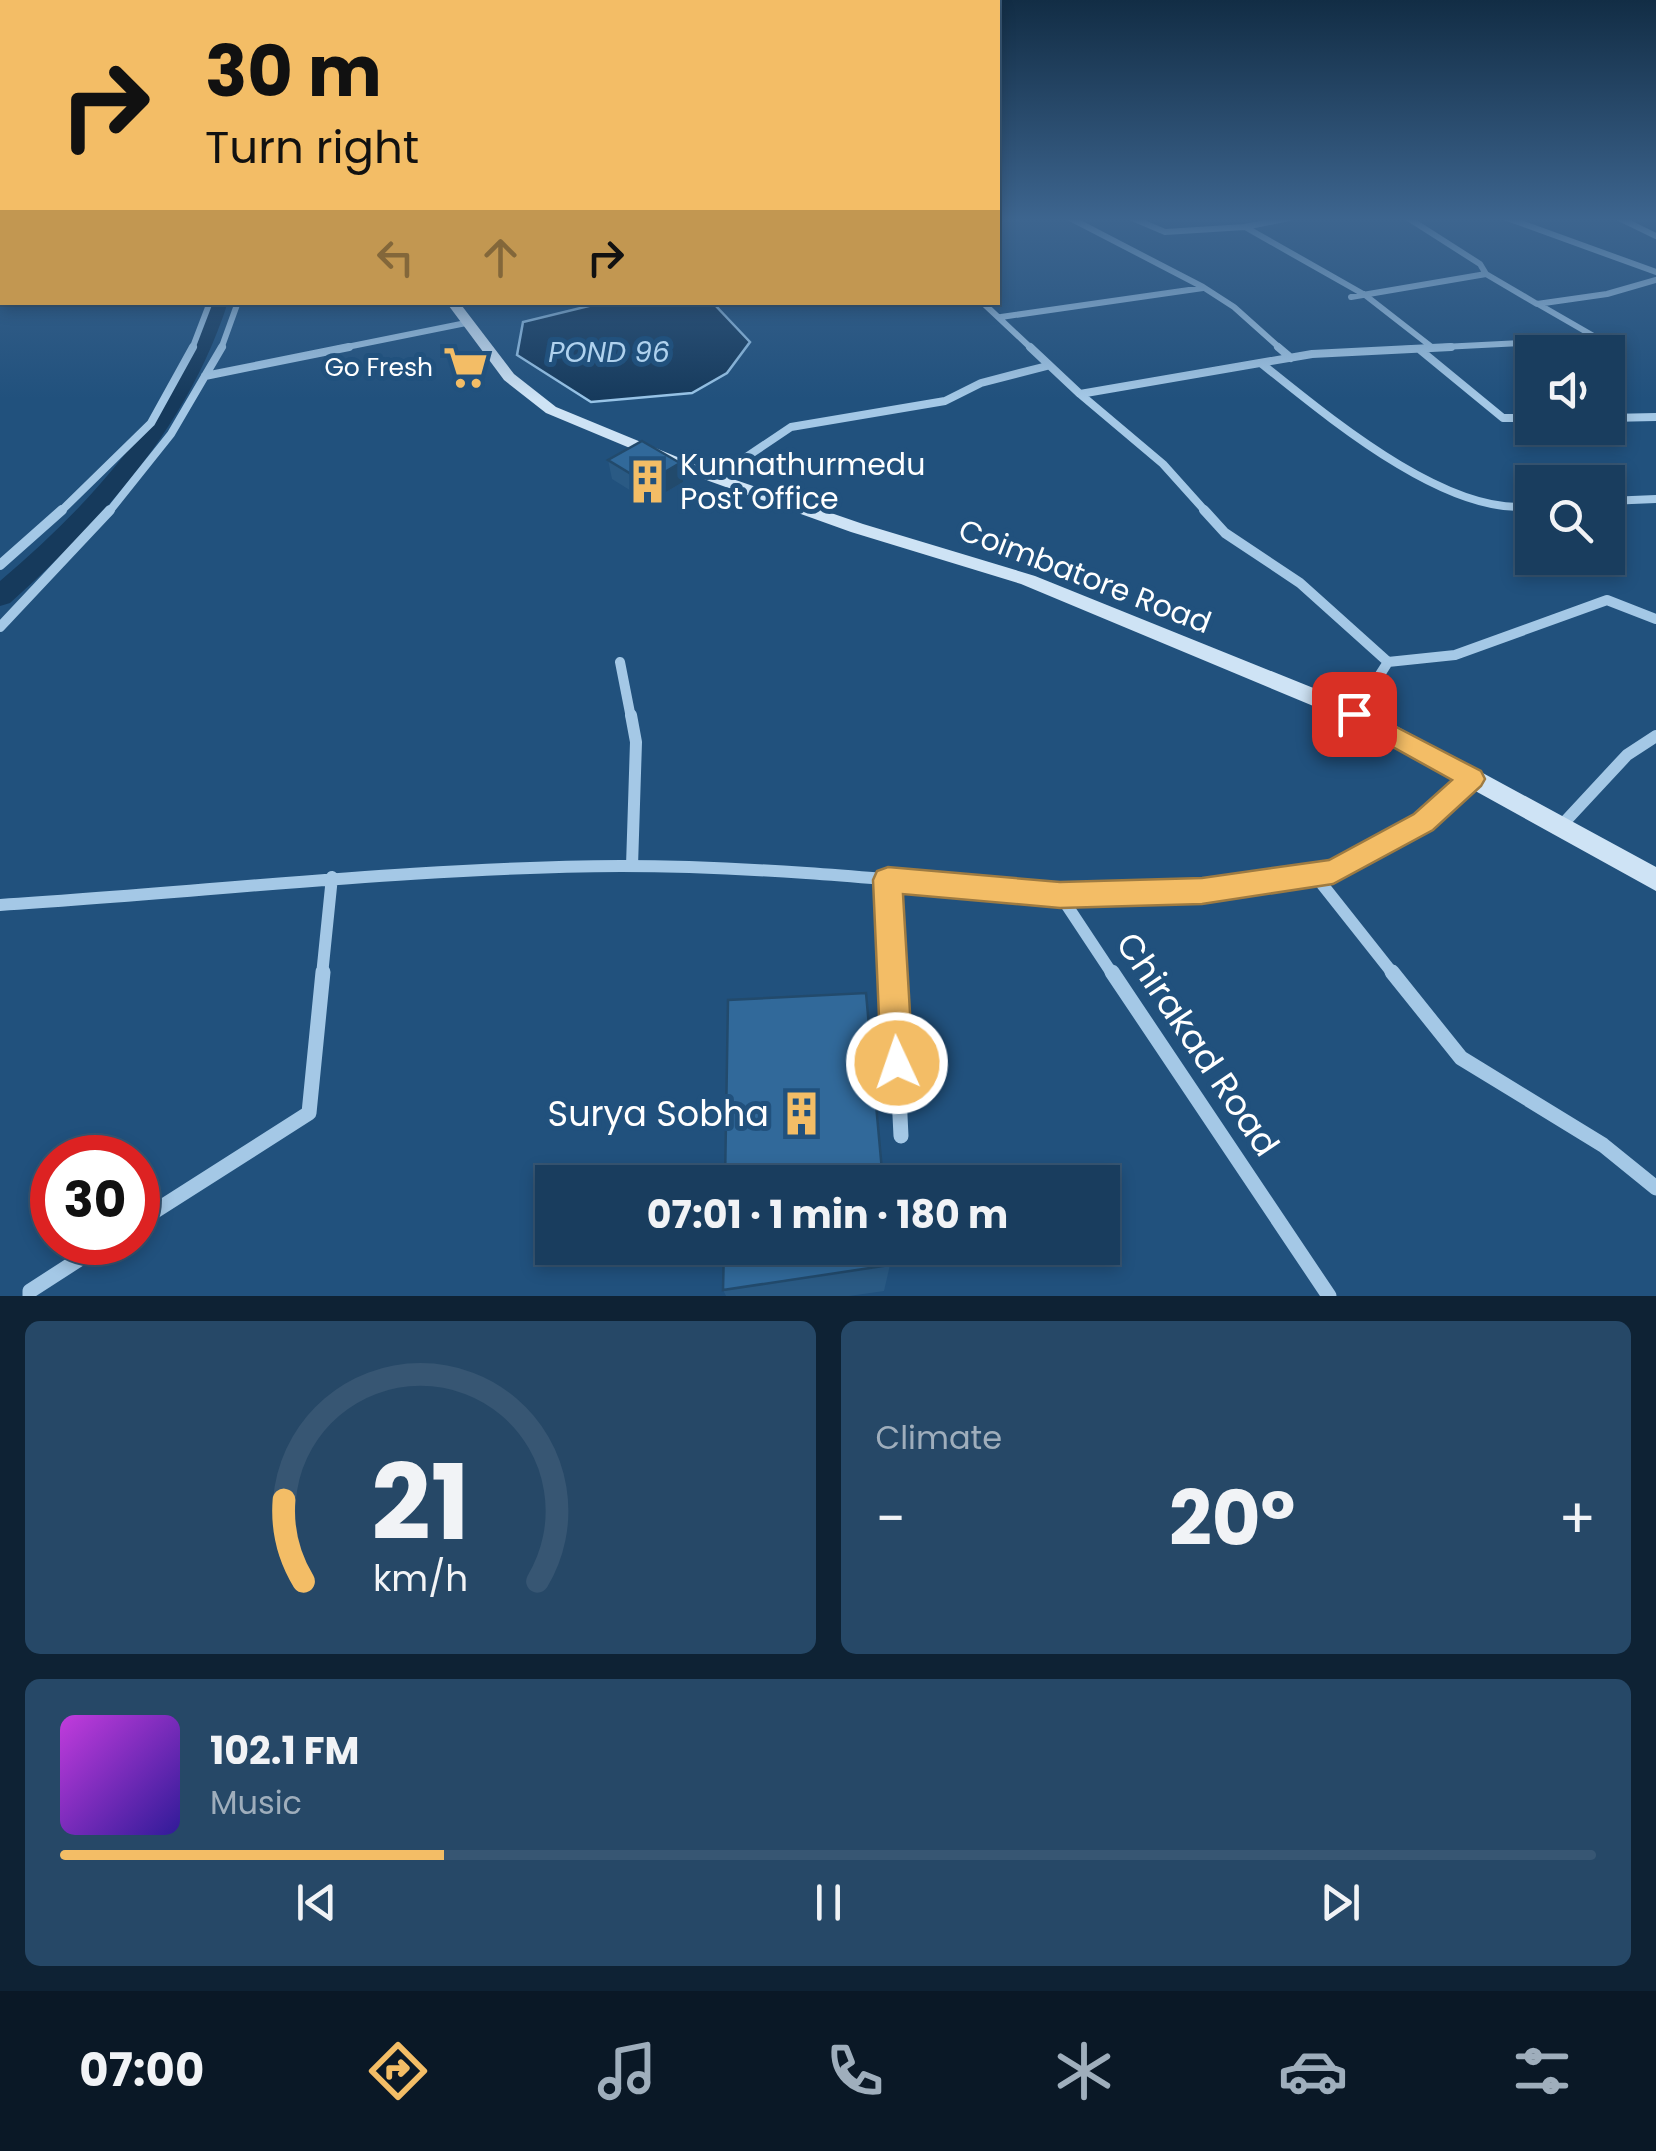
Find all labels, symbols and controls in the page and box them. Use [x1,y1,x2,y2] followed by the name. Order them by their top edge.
[205,22,382,121] text: 30 m
[40,40,170,170] icon: right
[205,116,419,179] text: Turn right
[368,230,423,285] icon: left
[473,230,528,285] icon: ahead
[578,230,633,285] icon: right
[548,333,670,372] water label: POND 96
[1515,335,1625,575] map controls
[1515,335,1625,445] button: sound
[442,343,490,391] supermarket icon: Go Fresh
[324,350,433,385] place label: Go Fresh
[680,443,925,520] place label: Kunnathurmedu Post Office
[623,457,671,505] building icon: Kunnathurmedu Post Office
[1515,465,1625,575] button: search
[953,508,1217,644] street label: Coimbatore Road
[1312,672,1397,757] pin
[1327,687,1382,742] icon: arrive
[1105,922,1291,1166] street label: Chirakad Road
[845,1011,949,1115] position arrow
[548,1089,769,1138] place label: Surya Sobha
[778,1089,826,1137] building icon: Surya Sobha
[30,1135,160,1265] speed limit sign: 30
[647,1188,1008,1241] text: 07:01 · 1 min · 180 m
[876,1415,1002,1460] text: Climate
[371,1430,470,1575] text: 21
[1169,1466,1295,1571] text: 20°
[876,1480,906,1557] text: −
[1558,1480,1596,1557] text: +
[373,1553,468,1604] text: km/h
[210,1724,360,1777] text: 102.1 FM
[210,1780,302,1825] text: Music
[289,1875,344,1930] icon: previous
[801,1875,856,1930] icon: pause
[1313,1875,1368,1930] icon: next
[363,2036,433,2106] icon: directions
[592,2036,662,2106] icon: music
[820,2036,890,2106] icon: phone
[1049,2036,1119,2106] icon: climate
[1278,2036,1348,2106] icon: car
[1507,2036,1577,2106] icon: filters
[79,2039,204,2102] text: 07:00

